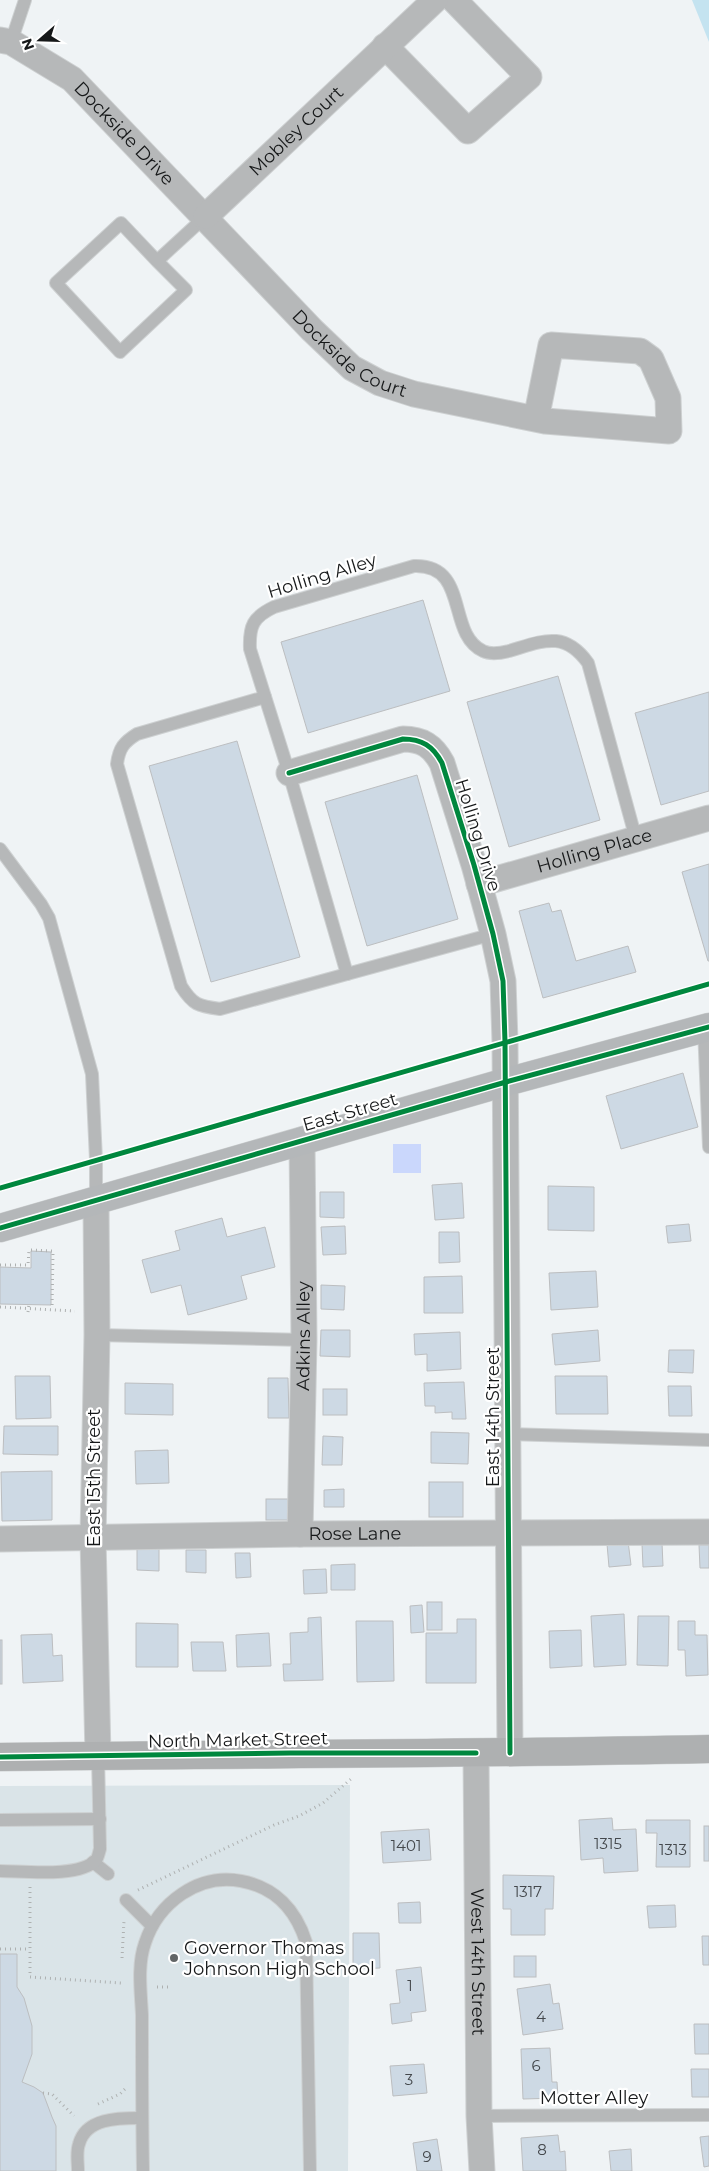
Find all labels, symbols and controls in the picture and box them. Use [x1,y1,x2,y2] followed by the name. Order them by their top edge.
[15,15,65,65] north arrow
[17,36,38,53] text: N
[69,77,179,190] street label: Dockside Drive
[245,81,348,181] street label: Mobley Court
[287,305,410,402] street label: Dockside Court
[265,549,379,603] street label: Holling Alley
[450,776,506,894] street label: Holling Drive
[534,824,655,878] street label: Holling Place
[300,1088,400,1136] street label: East Street
[292,1281,315,1391] street label: Adkins Alley
[482,1347,504,1487] street label: East 14th Street
[83,1409,105,1547] street label: East 15th Street
[308,1523,402,1545] street label: Rose Lane
[148,1727,328,1753] street label: North Market Street
[594,1834,622,1853] house number: 1315
[391,1836,421,1855] house number: 1401
[659,1840,687,1859] house number: 1313
[514,1882,542,1901] house number: 1317
[466,1888,489,2036] street label: West 14th Street
[183,1937,375,1980] place label: Governor Thomas Johnson High School
[168,1952,180,1964] marker: Governor Thomas Johnson High School
[407,1976,413,1995] house number: 1
[536,2007,546,2026] house number: 4
[531,2056,541,2075] house number: 6
[405,2070,413,2089] house number: 3
[540,2087,648,2109] street label: Motter Alley
[537,2140,547,2159] house number: 8
[422,2147,432,2166] house number: 9

